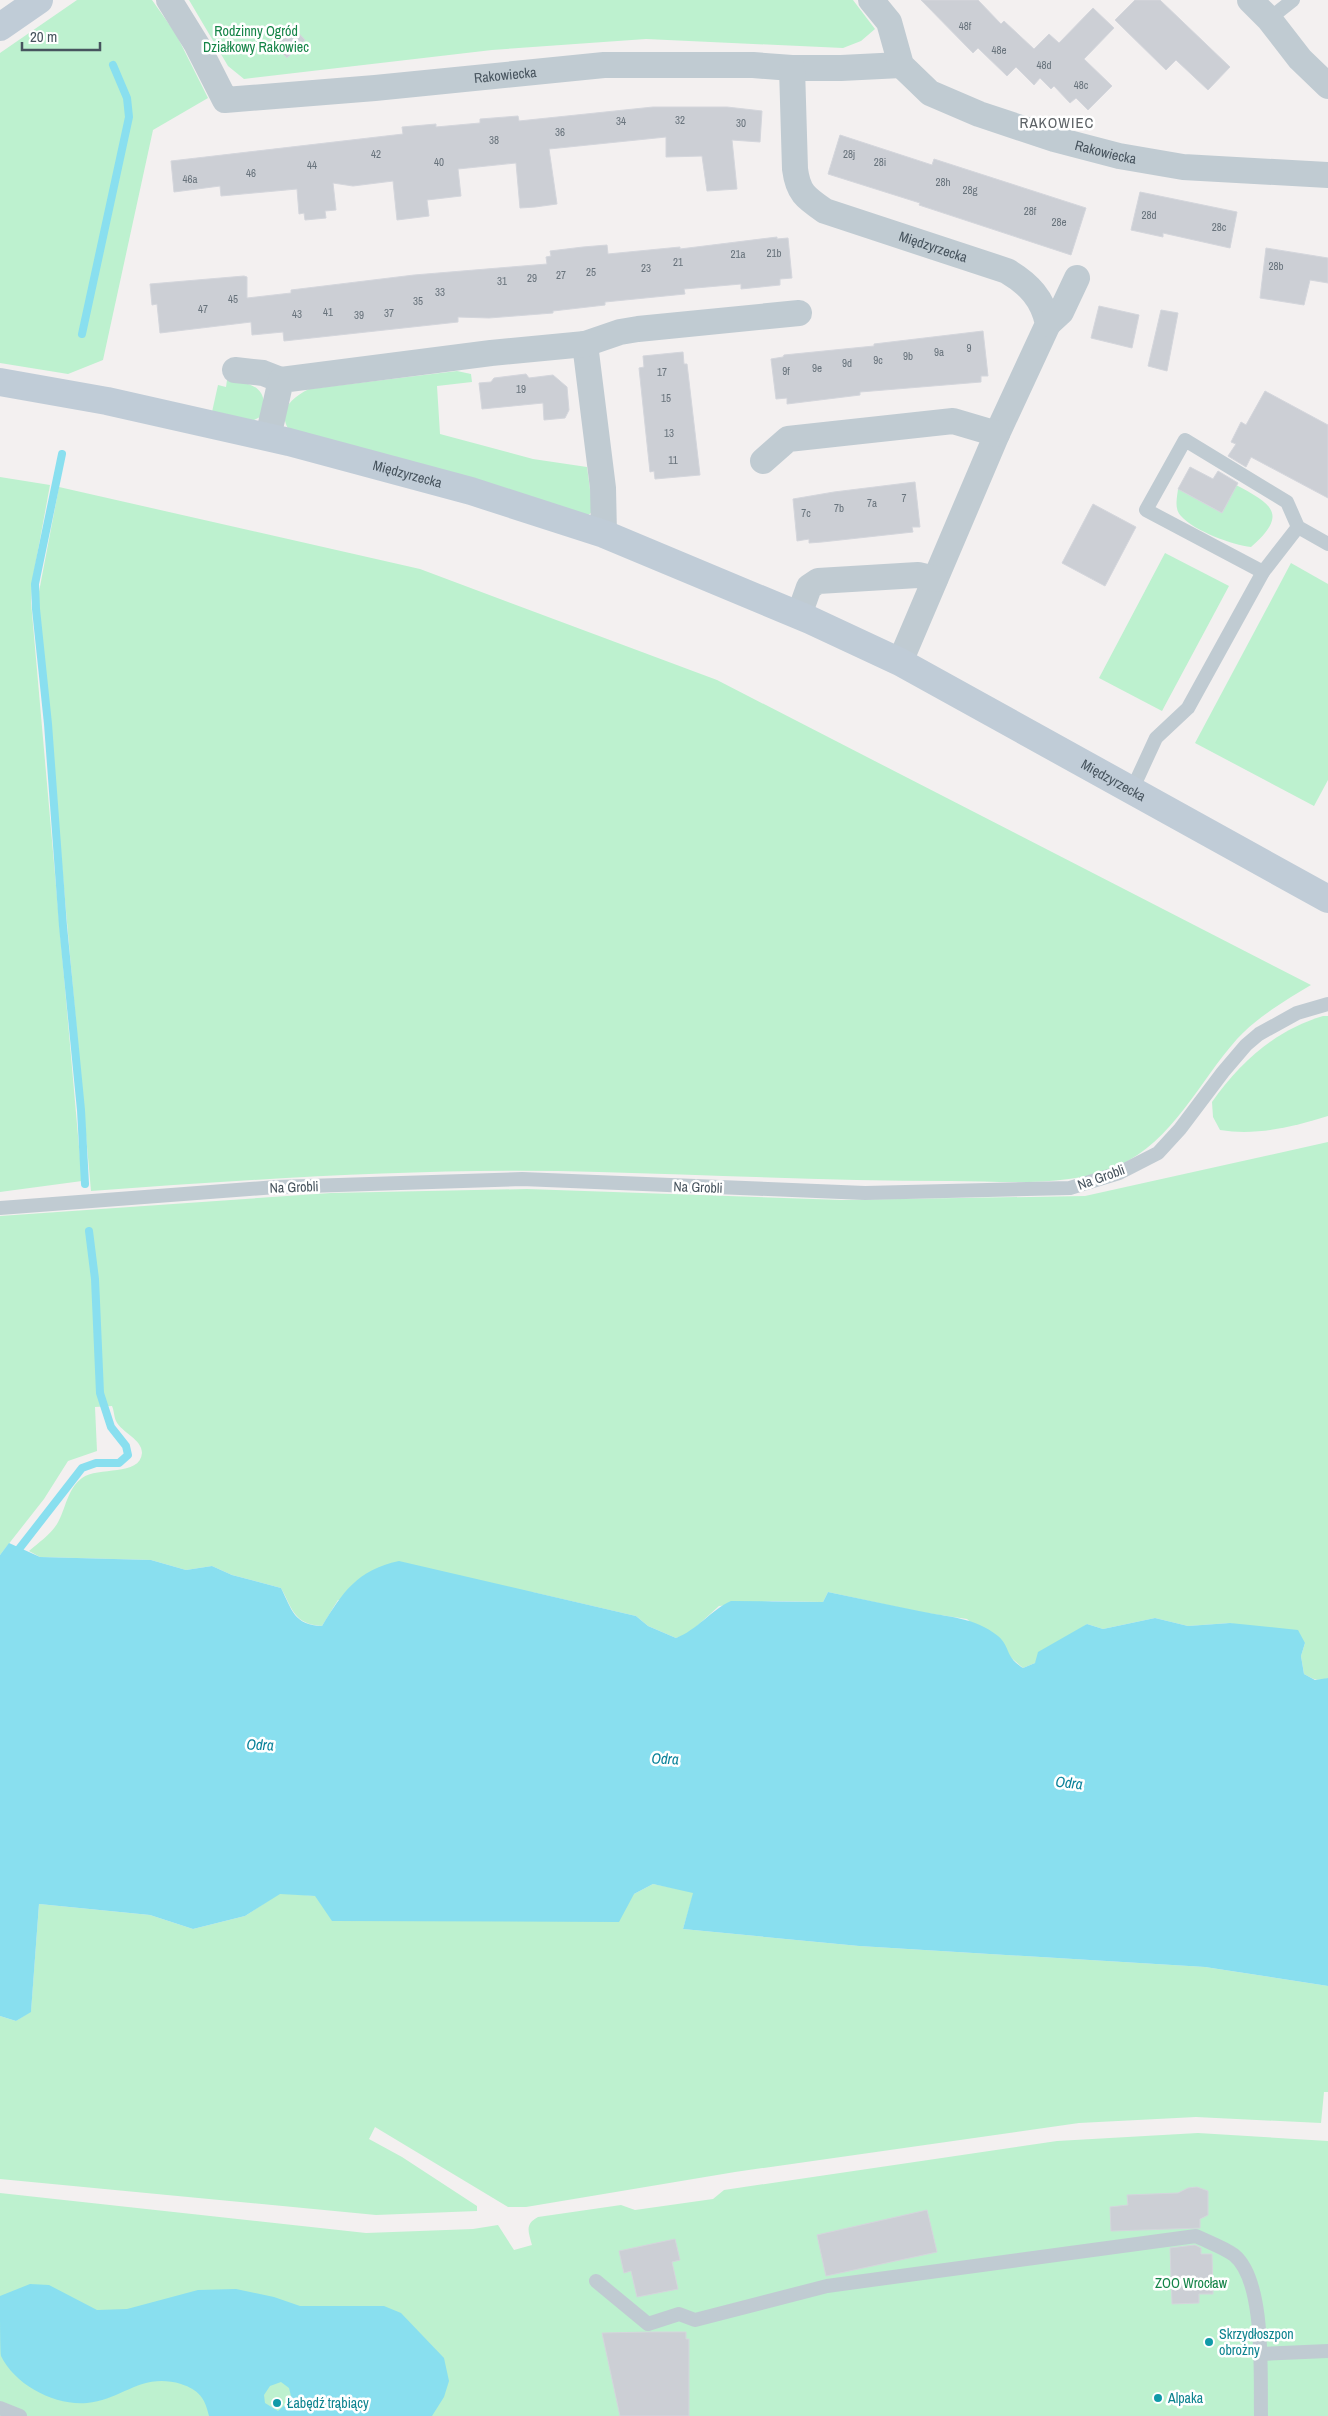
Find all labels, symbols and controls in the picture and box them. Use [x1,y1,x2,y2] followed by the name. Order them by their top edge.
[959,19,972,33] house number: 48f
[22,20,100,52] scale bar
[203,22,309,56] park label: Rodzinny Ogród Działkowy Rakowiec
[30,26,57,47] text: 20 m
[991,43,1007,57] house number: 48e
[1036,58,1052,72] house number: 48d
[473,63,538,87] street label: Rakowiecka
[1074,78,1089,92] house number: 48c
[1020,112,1094,133] district label: RAKOWIEC
[675,113,685,127] house number: 32
[616,114,626,128] house number: 34
[736,116,746,130] house number: 30
[555,125,565,139] house number: 36
[489,133,499,147] house number: 38
[1073,136,1138,168] street label: Rakowiecka
[371,147,381,161] house number: 42
[843,147,855,161] house number: 28j
[434,155,444,169] house number: 40
[874,155,886,169] house number: 28i
[307,158,317,172] house number: 44
[246,166,256,180] house number: 46
[182,172,198,186] house number: 46a
[935,175,951,189] house number: 28h
[962,183,978,197] house number: 28g
[1024,204,1037,218] house number: 28f
[1141,208,1157,222] house number: 28d
[1051,215,1067,229] house number: 28e
[1212,220,1227,234] house number: 28c
[897,227,970,266] street label: Międzyrzecka
[766,246,782,260] house number: 21b
[730,247,746,261] house number: 21a
[673,255,683,269] house number: 21
[1268,259,1284,273] house number: 28b
[641,261,651,275] house number: 23
[586,265,596,279] house number: 25
[556,268,566,282] house number: 27
[527,271,537,285] house number: 29
[497,274,507,288] house number: 31
[435,285,445,299] house number: 33
[228,292,238,306] house number: 45
[413,294,423,308] house number: 35
[198,302,208,316] house number: 47
[323,305,333,319] house number: 41
[384,306,394,320] house number: 37
[292,307,302,321] house number: 43
[354,308,364,322] house number: 39
[966,341,972,355] house number: 9
[934,345,944,359] house number: 9a
[903,349,913,363] house number: 9b
[873,353,883,367] house number: 9c
[842,356,852,370] house number: 9d
[812,361,822,375] house number: 9e
[782,364,790,378] house number: 9f
[657,365,667,379] house number: 17
[516,382,526,396] house number: 19
[661,391,671,405] house number: 15
[664,426,674,440] house number: 13
[668,453,678,467] house number: 11
[371,456,445,492] street label: Międzyrzecka
[901,491,907,505] house number: 7
[867,496,877,510] house number: 7a
[834,501,844,515] house number: 7b
[801,506,811,520] house number: 7c
[1078,755,1149,806] street label: Międzyrzecka
[1075,1160,1127,1194] street label: Na Grobli
[269,1177,319,1197] street label: Na Grobli
[673,1177,723,1197] street label: Na Grobli
[246,1734,274,1755] water label: Odra
[651,1748,679,1769] water label: Odra
[1054,1771,1084,1794] water label: Odra
[1155,2274,1228,2292] park label: ZOO Wrocław
[1219,2325,1294,2359] place label: Skrzydłoszpon obrożny
[1203,2336,1215,2348] marker: Skrzydłoszpon obrożny
[1167,2389,1204,2407] place label: Alpaka
[1152,2392,1164,2404] marker: Alpaka
[287,2394,369,2412] place label: Łabędź trąbiący
[271,2397,283,2409] marker: Łabędź trąbiący

